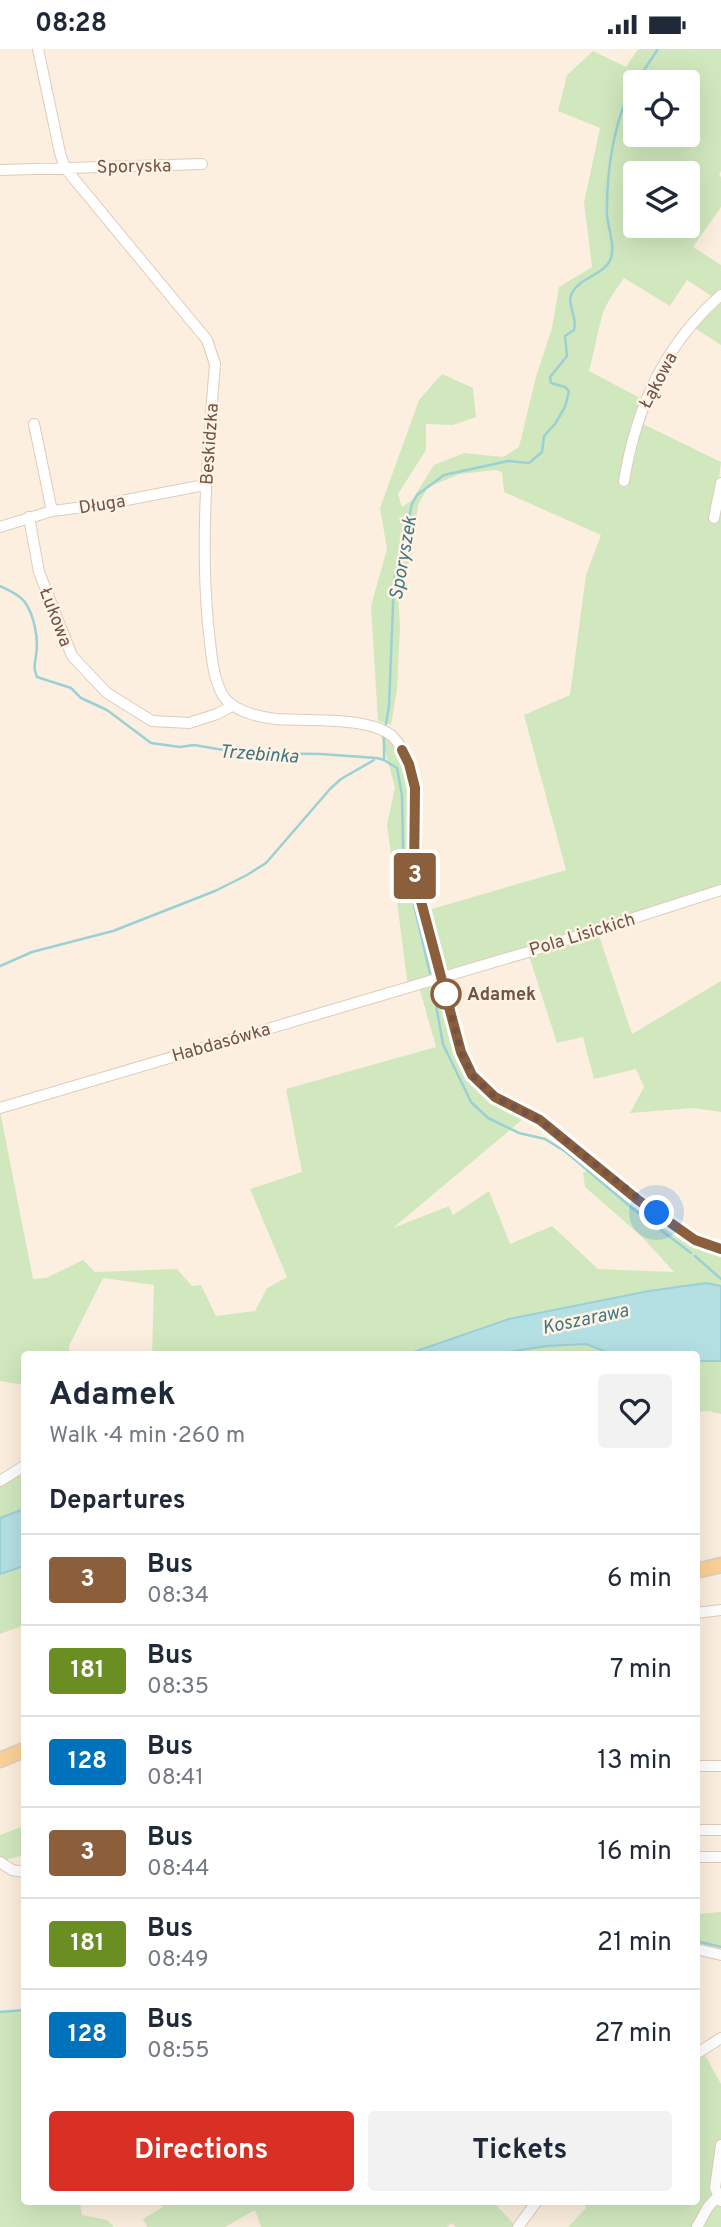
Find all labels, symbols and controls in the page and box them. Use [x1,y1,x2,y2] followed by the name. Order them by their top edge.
[35,8,107,41] text: 08:28
[623,70,700,238] map controls
[623,70,700,147] button: locate
[97,155,171,180] street label: Sporyska
[623,161,700,238] button: layers
[635,349,684,413] street label: Łąkowa
[196,402,225,486] street label: Beskidzka
[77,490,127,521] street label: Długa
[385,514,423,602] water label: Sporyszek
[33,585,76,650] street label: Łukowa
[218,740,299,770] water label: Trzebinka
[392,853,438,899] line badge: 3
[408,861,422,891] text: 3
[527,908,638,962] street label: Pola Lisickich
[431,979,461,1009] marker: Adamek
[467,984,536,1007] place label: Adamek
[170,1018,273,1068] street label: Habdasówka
[639,1195,674,1230] your location
[540,1299,631,1341] water label: Koszarawa
[598,1374,672,1448] button: heart
[49,1375,176,1417] text: Adamek
[49,1422,245,1451] text: Walk · 4 min · 260 m
[49,1485,186,1518] text: Departures
[147,1549,193,1582] text: Bus
[607,1563,672,1596] text: 6 min
[80,1565,95,1595] text: 3
[147,1582,209,1611] text: 08:34
[147,1640,193,1673] text: Bus
[610,1654,672,1687] text: 7 min
[70,1656,105,1686] text: 181
[147,1673,209,1702] text: 08:35
[147,1731,193,1764] text: Bus
[597,1745,672,1778] text: 13 min
[68,1747,107,1777] text: 128
[147,1764,204,1793] text: 08:41
[147,1822,193,1855] text: Bus
[597,1836,672,1869] text: 16 min
[80,1838,95,1868] text: 3
[147,1855,210,1884] text: 08:44
[147,1913,193,1946] text: Bus
[597,1927,672,1960] text: 21 min
[70,1929,105,1959] text: 181
[147,1946,209,1975] text: 08:49
[147,2004,193,2037] text: Bus
[594,2018,672,2051] text: 27 min
[68,2020,107,2050] text: 128
[147,2037,210,2066] text: 08:55
[49,2111,354,2191] button: Directions
[368,2111,672,2191] button: Tickets

